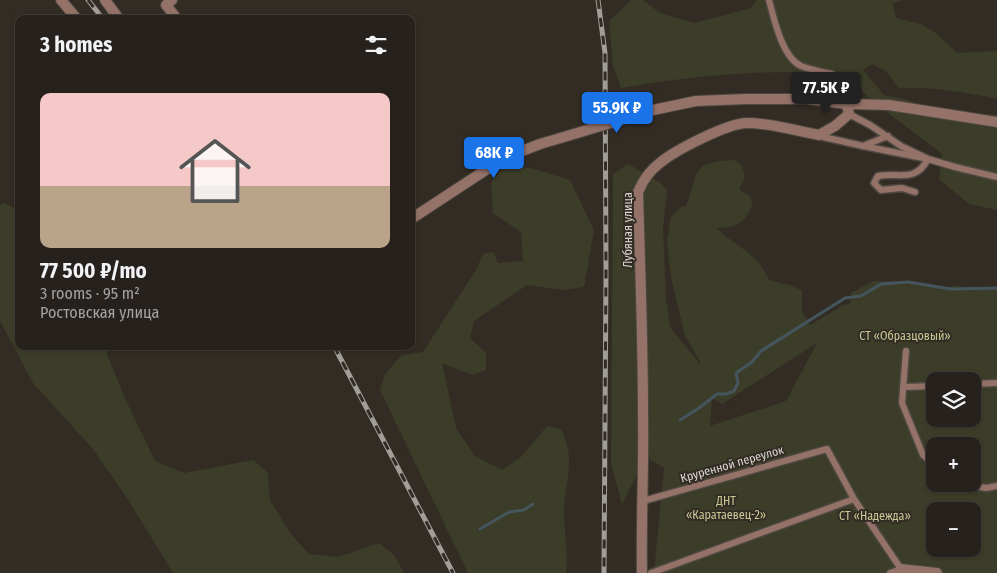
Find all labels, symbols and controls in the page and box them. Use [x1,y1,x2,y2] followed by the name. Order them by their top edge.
[362,31,390,59] icon: filters
[40,32,112,58] text: 3 homes
[780,72,872,114] pin: 77.5K ₽
[803,78,849,97] text: 77.5K ₽
[571,92,663,134] pin: 55.9K ₽
[593,98,641,117] text: 55.9K ₽
[170,126,260,216] icon: home
[459,136,529,179] pin: 68K ₽
[475,143,513,162] text: 68K ₽
[621,192,635,268] street label: Лубяная улица
[40,258,147,284] text: 77 500 ₽/mo
[40,284,140,303] text: 3 rooms · 95 m²
[40,303,159,322] text: Ростовская улица
[859,329,951,343] park label: СТ «Образцовый»
[926,372,981,557] map controls
[926,372,981,427] button: layers
[926,437,981,492] button: +
[679,442,786,485] street label: Круренной переулок
[686,494,766,522] park label: ДНТ «Каратаевец-2»
[926,502,981,557] button: −
[839,509,911,523] park label: СТ «Надежда»

